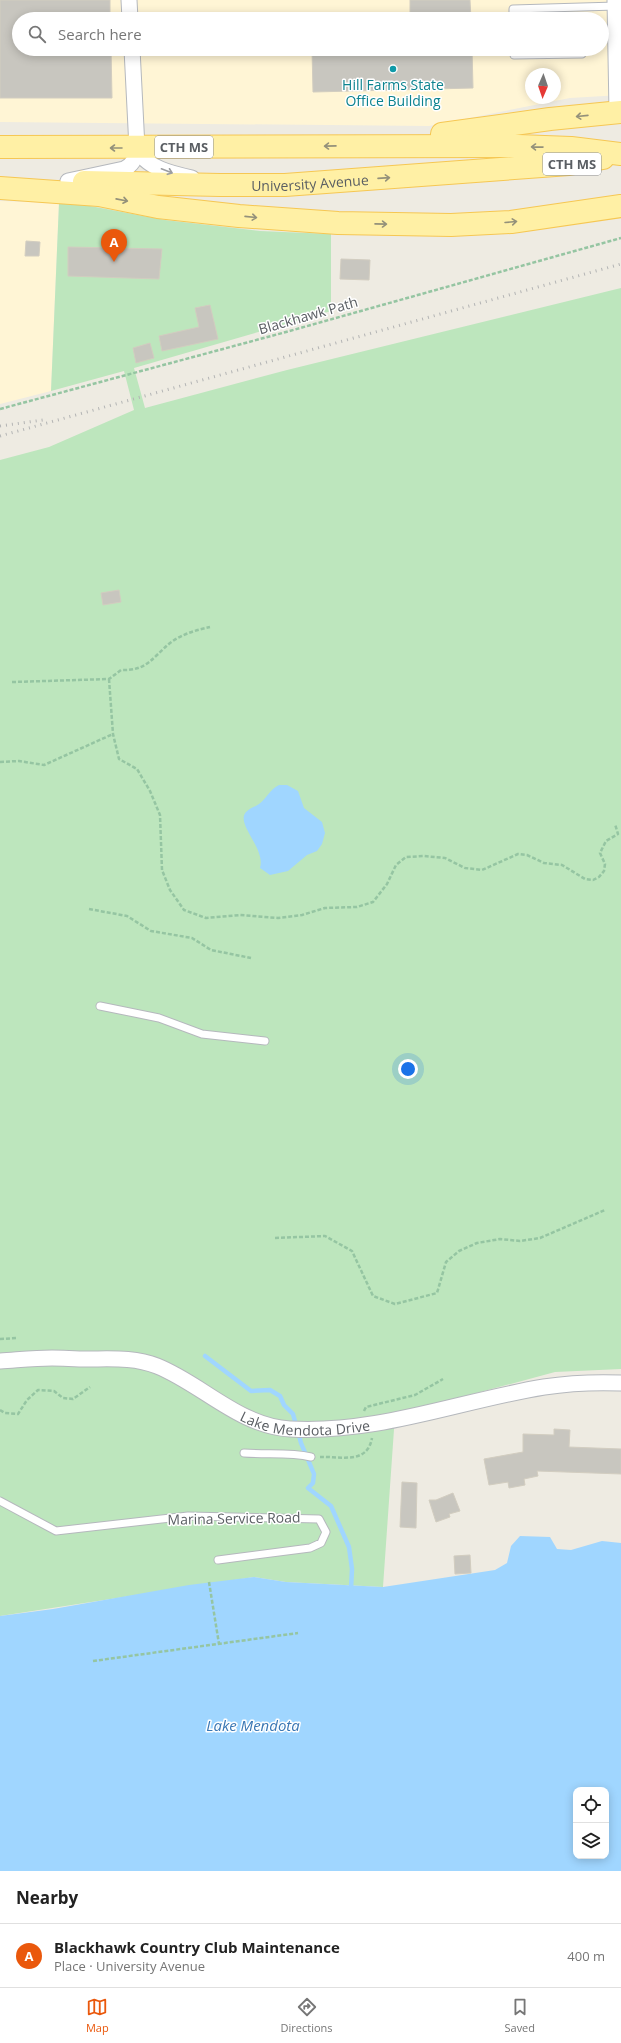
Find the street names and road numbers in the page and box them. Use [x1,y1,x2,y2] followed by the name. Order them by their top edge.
[155,136,213,158] road number: CTH MS
[543,153,601,175] road number: CTH MS
[251,169,369,195] street label: University Avenue
[256,292,360,338] street label: Blackhawk Path
[237,1406,371,1439] street label: Lake Mendota Drive
[167,1507,301,1529] street label: Marina Service Road

